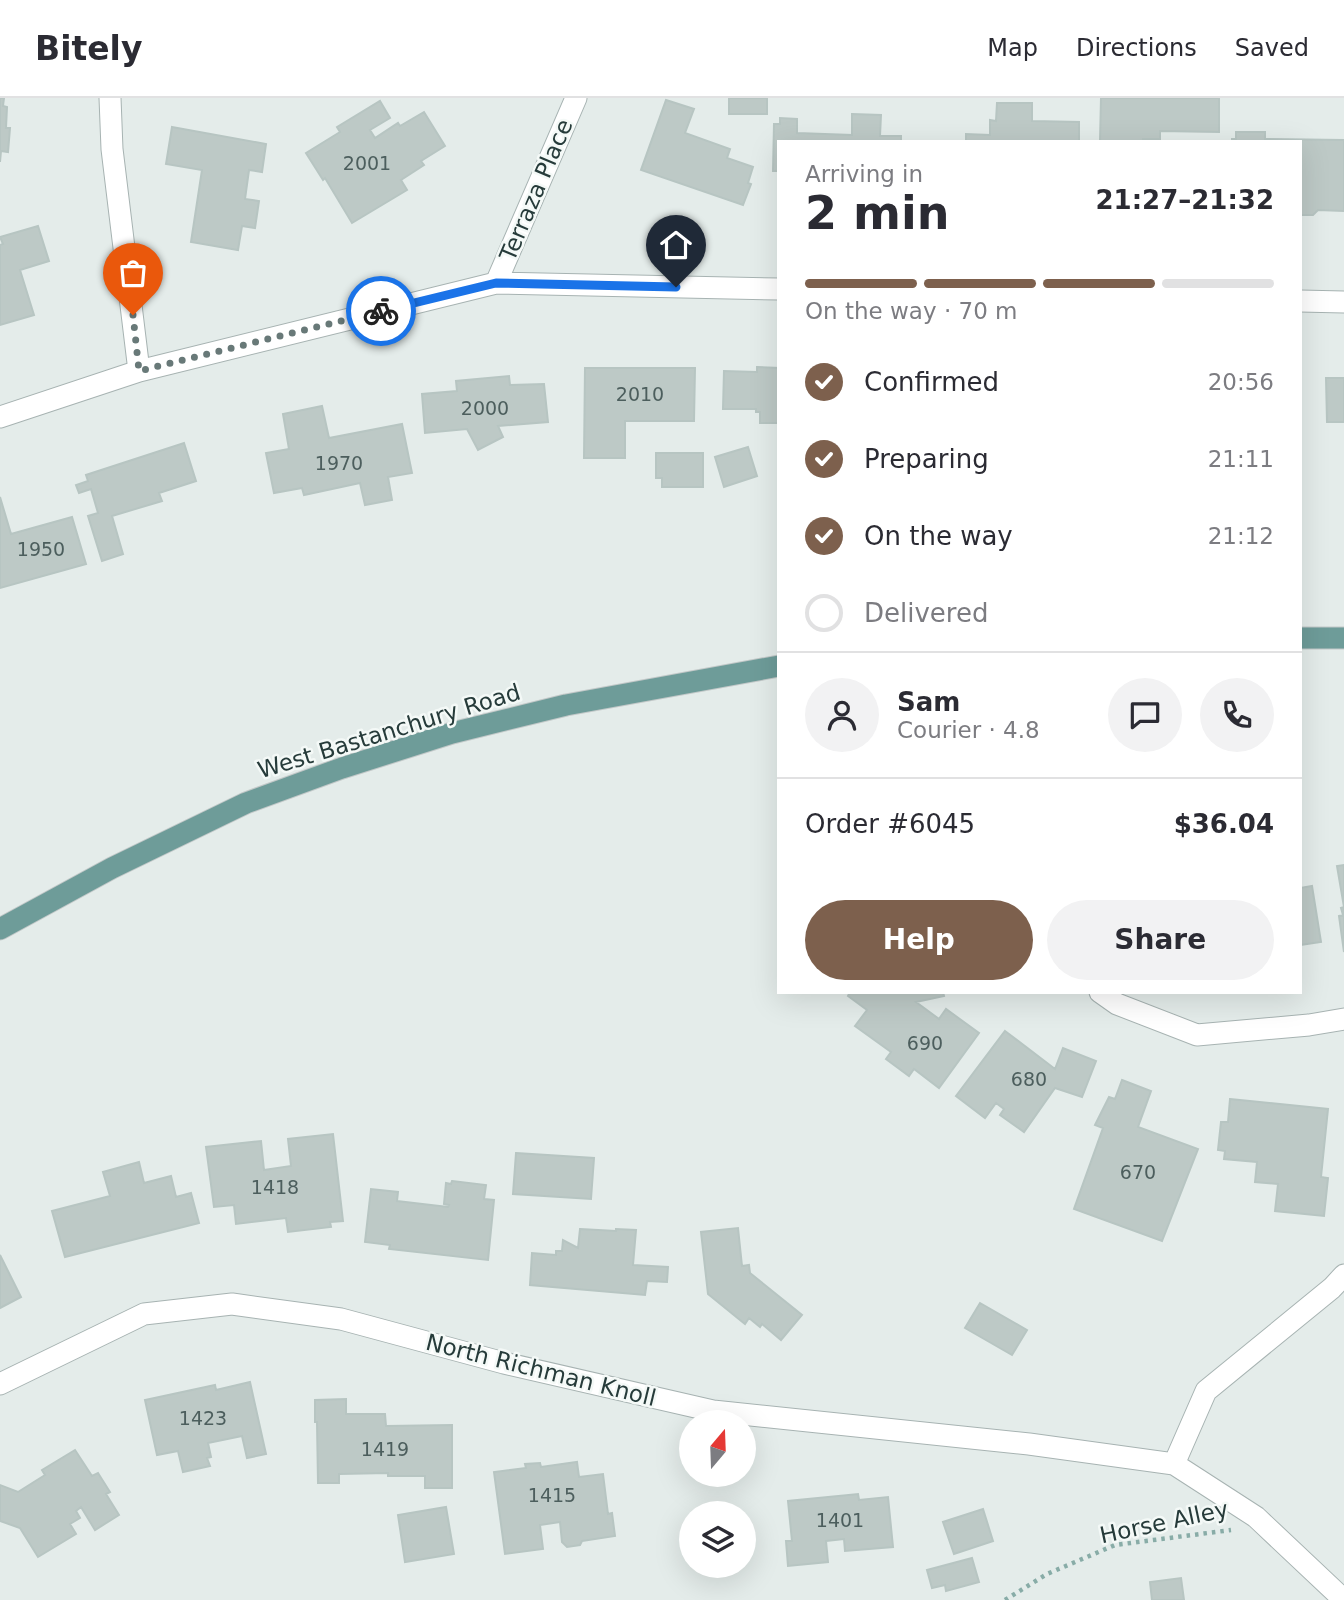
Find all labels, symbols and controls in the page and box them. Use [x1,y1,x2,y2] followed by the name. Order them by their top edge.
[35,29,142,68] text: Bitely
[987,34,1038,62] text: Map
[1076,34,1197,62] text: Directions
[1235,34,1309,62] text: Saved
[494,115,578,266] street label: Terraza Place
[343,152,391,174] house number: 2001
[805,161,923,187] text: Arriving in
[1095,185,1274,215] text: 21:27–21:32
[805,186,949,240] text: 2 min
[646,215,706,287] pin
[657,226,695,264] icon: home
[103,243,163,315] pin
[114,254,152,292] icon: bag
[346,276,416,346] courier
[362,292,400,330] icon: bike
[805,298,1017,324] text: On the way · 70 m
[805,363,843,401] icon: check
[864,367,999,397] text: Confirmed
[1208,369,1274,395] text: 20:56
[616,383,664,405] house number: 2010
[461,397,509,419] house number: 2000
[805,440,843,478] icon: check
[864,444,989,474] text: Preparing
[1208,446,1274,472] text: 21:11
[315,452,363,474] house number: 1970
[805,517,843,555] icon: check
[864,521,1013,551] text: On the way
[1208,523,1274,549] text: 21:12
[17,538,65,560] house number: 1950
[864,598,988,628] text: Delivered
[805,678,879,752] button: person
[1108,678,1182,752] button: chat
[1200,678,1274,752] button: phone
[255,679,523,783] street label: West Bastanchury Road
[897,687,960,717] text: Sam
[897,717,1040,743] text: Courier · 4.8
[805,809,975,839] text: Order #6045
[1174,809,1274,839] text: $36.04
[805,900,1033,980] button: Help
[1047,900,1274,980] button: Share
[907,1032,943,1054] house number: 690
[1011,1068,1047,1090] house number: 680
[1120,1161,1156,1183] house number: 670
[251,1176,299,1198] house number: 1418
[423,1329,659,1411] street label: North Richman Knoll
[179,1407,227,1429] house number: 1423
[679,1410,756,1488] north arrow
[679,1410,756,1578] map controls
[361,1438,409,1460] house number: 1419
[528,1484,576,1506] house number: 1415
[1097,1496,1231,1548] street label: Horse Alley
[679,1501,756,1578] button: layers
[816,1509,864,1531] house number: 1401

